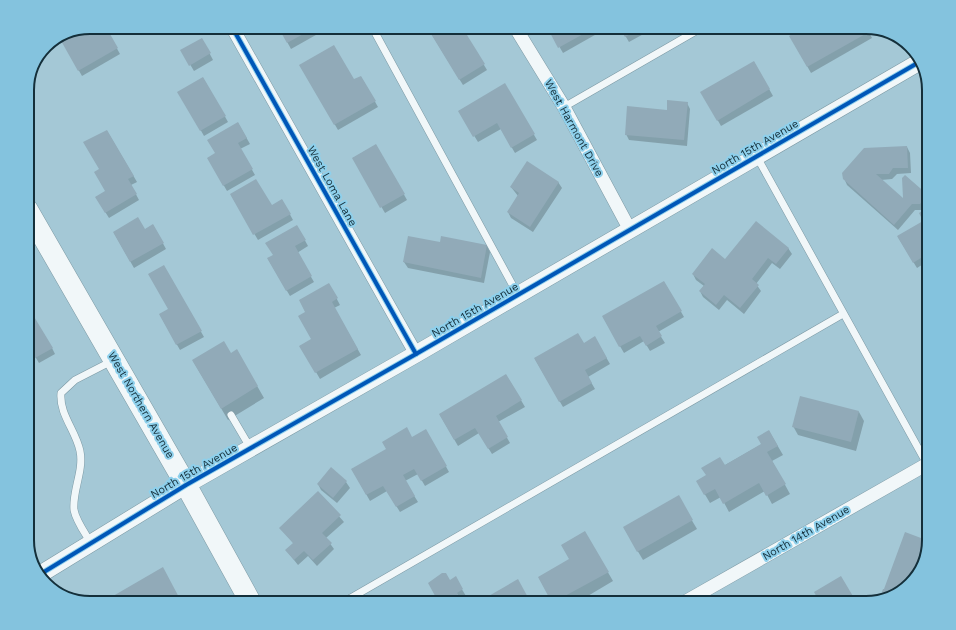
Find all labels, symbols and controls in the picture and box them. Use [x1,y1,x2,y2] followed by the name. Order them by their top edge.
[542,77,606,179] street label: West Harmont Drive
[709,117,801,177] street label: North 15th Avenue
[305,144,359,228] street label: West Loma Lane
[429,280,521,340] street label: North 15th Avenue
[105,349,177,461] street label: West Northern Avenue
[148,441,240,501] street label: North 15th Avenue
[760,503,852,563] street label: North 14th Avenue

